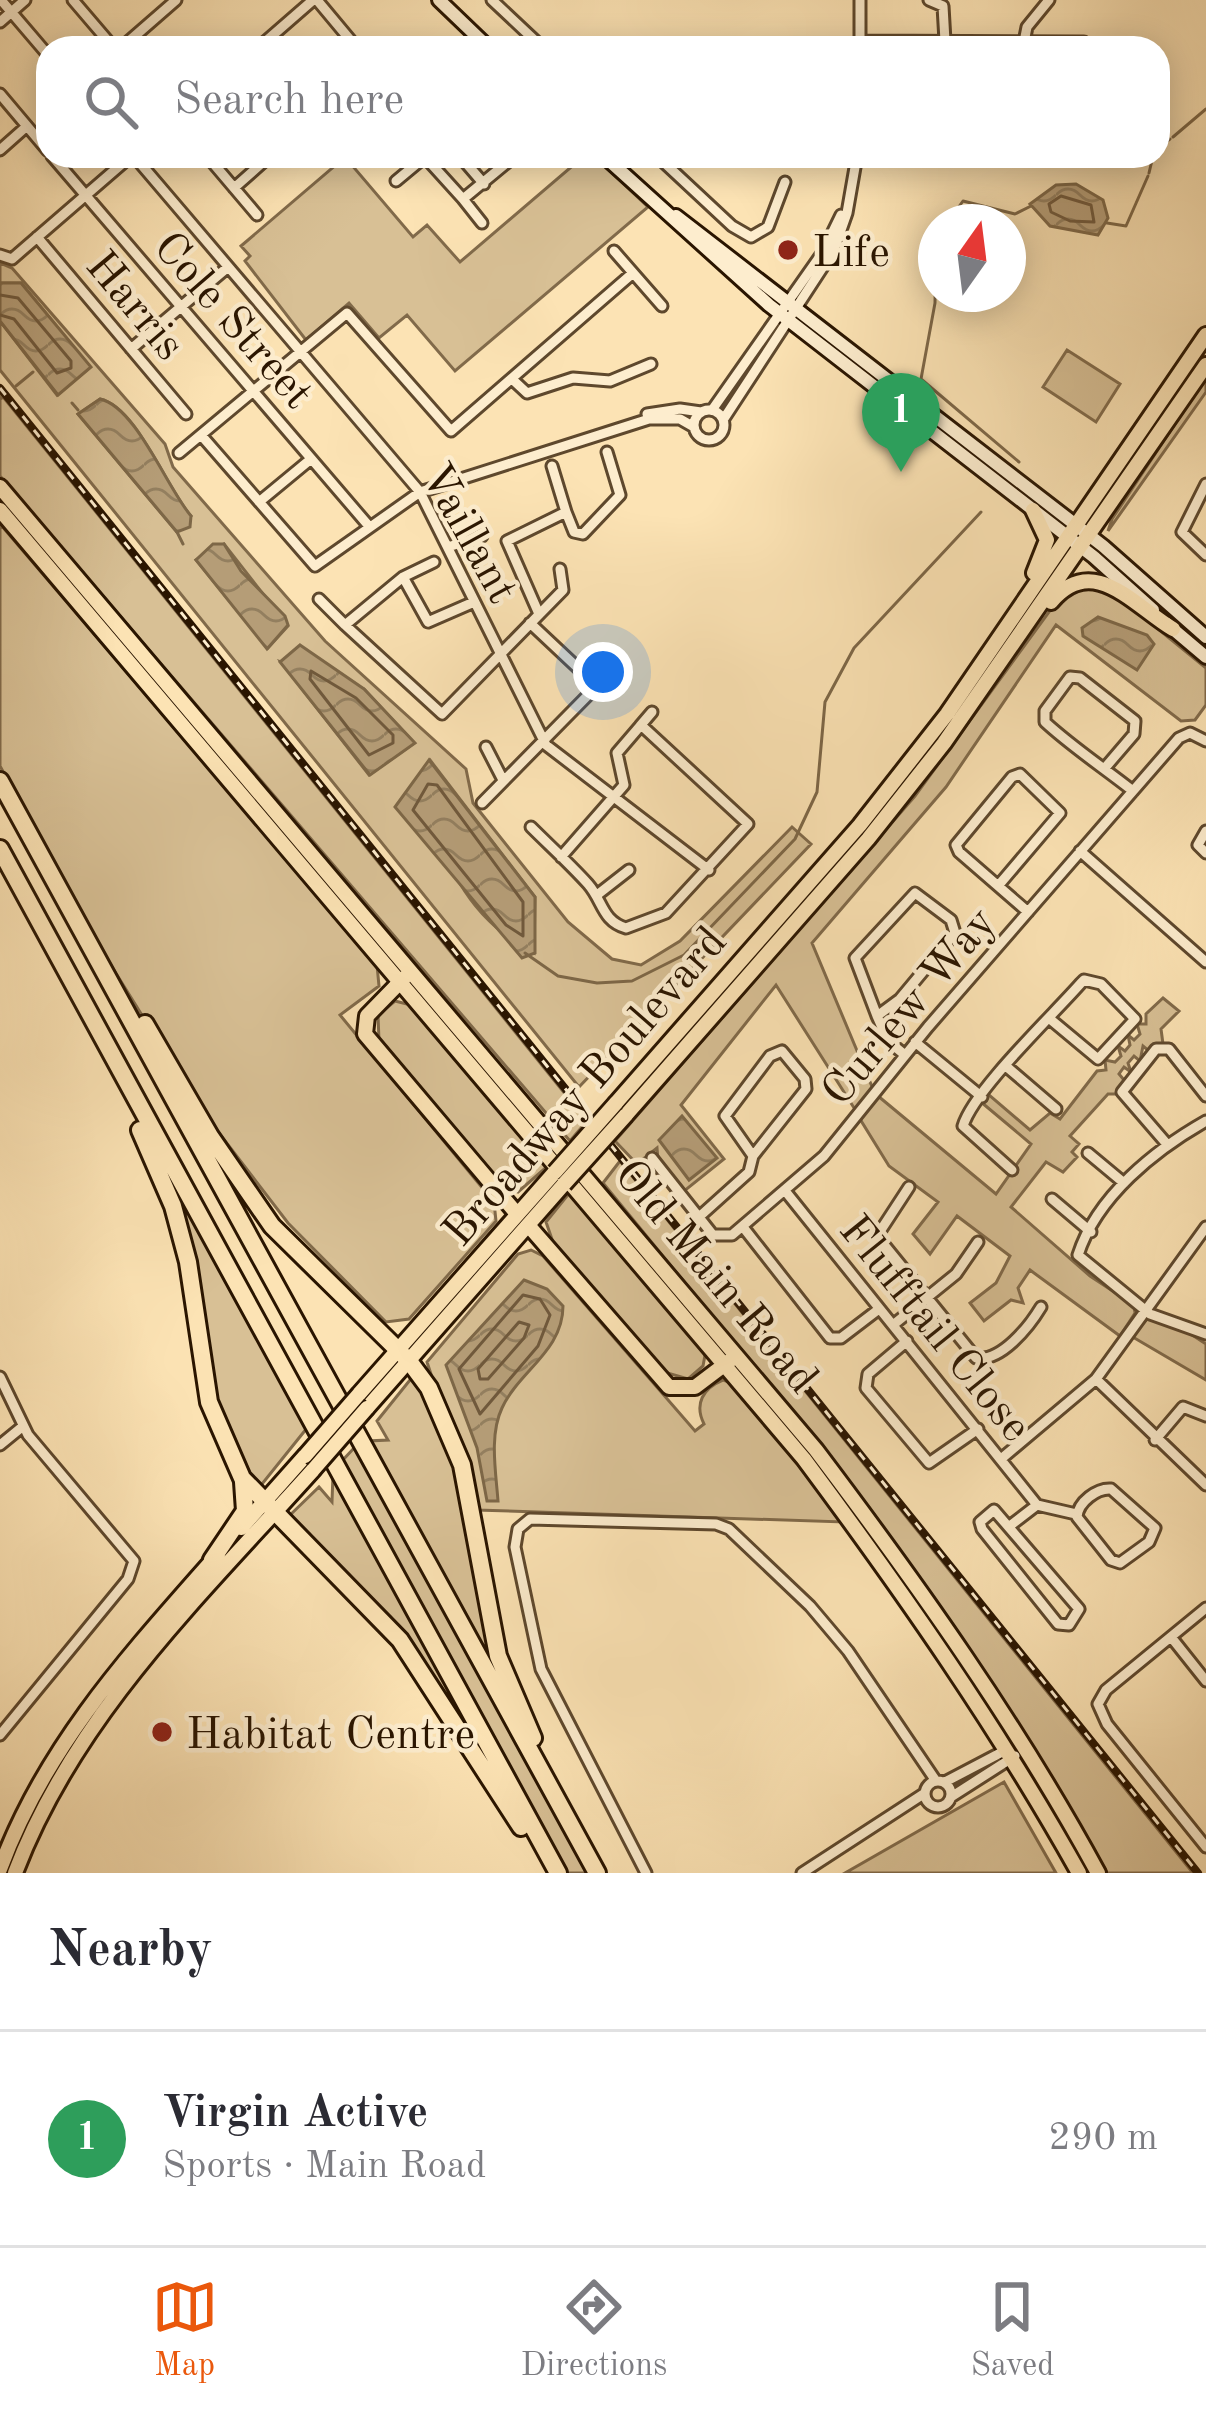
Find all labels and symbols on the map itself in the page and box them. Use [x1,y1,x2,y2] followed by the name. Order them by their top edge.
[918,204,1026,312] north arrow
[143,225,320,419] street label: Cole Street
[812,232,890,277] place label: Life
[775,237,801,263] marker: Life
[76,244,191,370] street label: Harris
[862,373,940,472] pin: 1
[411,457,524,612] street label: Vaillant
[573,642,633,702] your location
[815,900,1006,1115] street label: Curlew Way
[436,920,736,1256] street label: Broadway Boulevard
[604,1153,825,1403] street label: Old Main Road
[829,1208,1038,1451] street label: Flufftail Close
[186,1714,475,1759] place label: Habitat Centre
[149,1719,175,1745] marker: Habitat Centre

